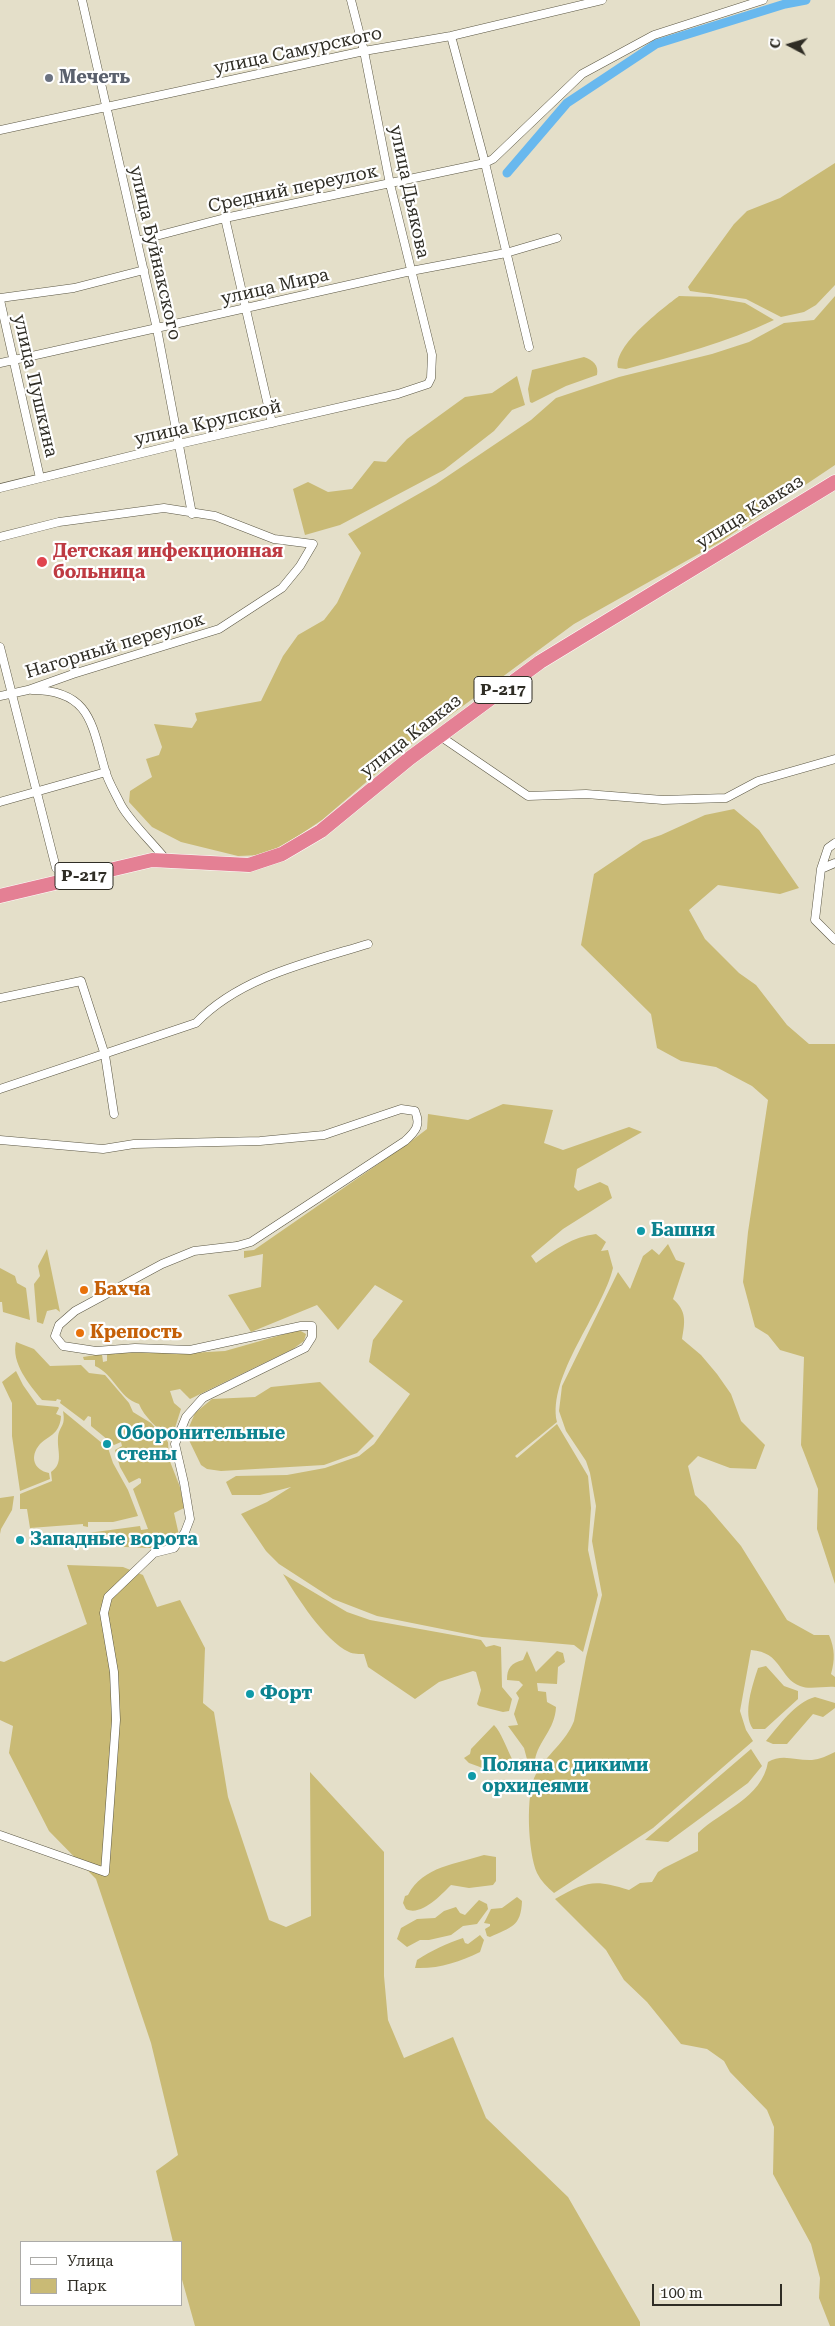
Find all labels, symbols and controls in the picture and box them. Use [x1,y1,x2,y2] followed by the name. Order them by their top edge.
[765,20,815,70] north arrow
[212,23,384,79] street label: улица Самурского
[767,38,784,49] text: С
[59,67,130,89] place label: Мечеть
[43,72,55,84] marker: Мечеть
[384,123,434,261] street label: улица Дьякова
[206,160,380,218] street label: Средний переулок
[124,164,186,342] street label: улица Буйнакского
[219,264,331,310] street label: улица Мира
[8,312,62,460] street label: улица Пушкина
[132,396,284,450] street label: улица Крупской
[692,470,808,554] street label: улица Кавказ
[53,541,283,584] place label: Детская инфекционная больница
[35,555,49,569] marker: Детская инфекционная больница
[23,608,207,684] street label: Нагорный переулок
[474,676,532,704] road number: Р-217
[356,690,466,782] street label: улица Кавказ
[55,862,113,889] road number: Р-217
[651,1220,715,1242] place label: Башня
[635,1225,647,1237] marker: Башня
[94,1279,150,1301] place label: Бахча
[78,1284,90,1296] marker: Бахча
[90,1322,182,1344] place label: Крепость
[74,1327,86,1339] marker: Крепость
[117,1423,285,1466] place label: Оборонительные стены
[101,1438,113,1450] marker: Оборонительные стены
[30,1529,198,1551] place label: Западные ворота
[14,1534,26,1546] marker: Западные ворота
[260,1683,312,1705] place label: Форт
[244,1688,256,1700] marker: Форт
[482,1755,648,1798] place label: Поляна с дикими орхидеями
[466,1770,478,1782] marker: Поляна с дикими орхидеями
[20,2241,182,2306] legend
[67,2252,113,2270] text: Улица
[655,2274,785,2306] scale bar
[67,2277,107,2295] text: Парк
[660,2284,703,2302] text: 100 m

